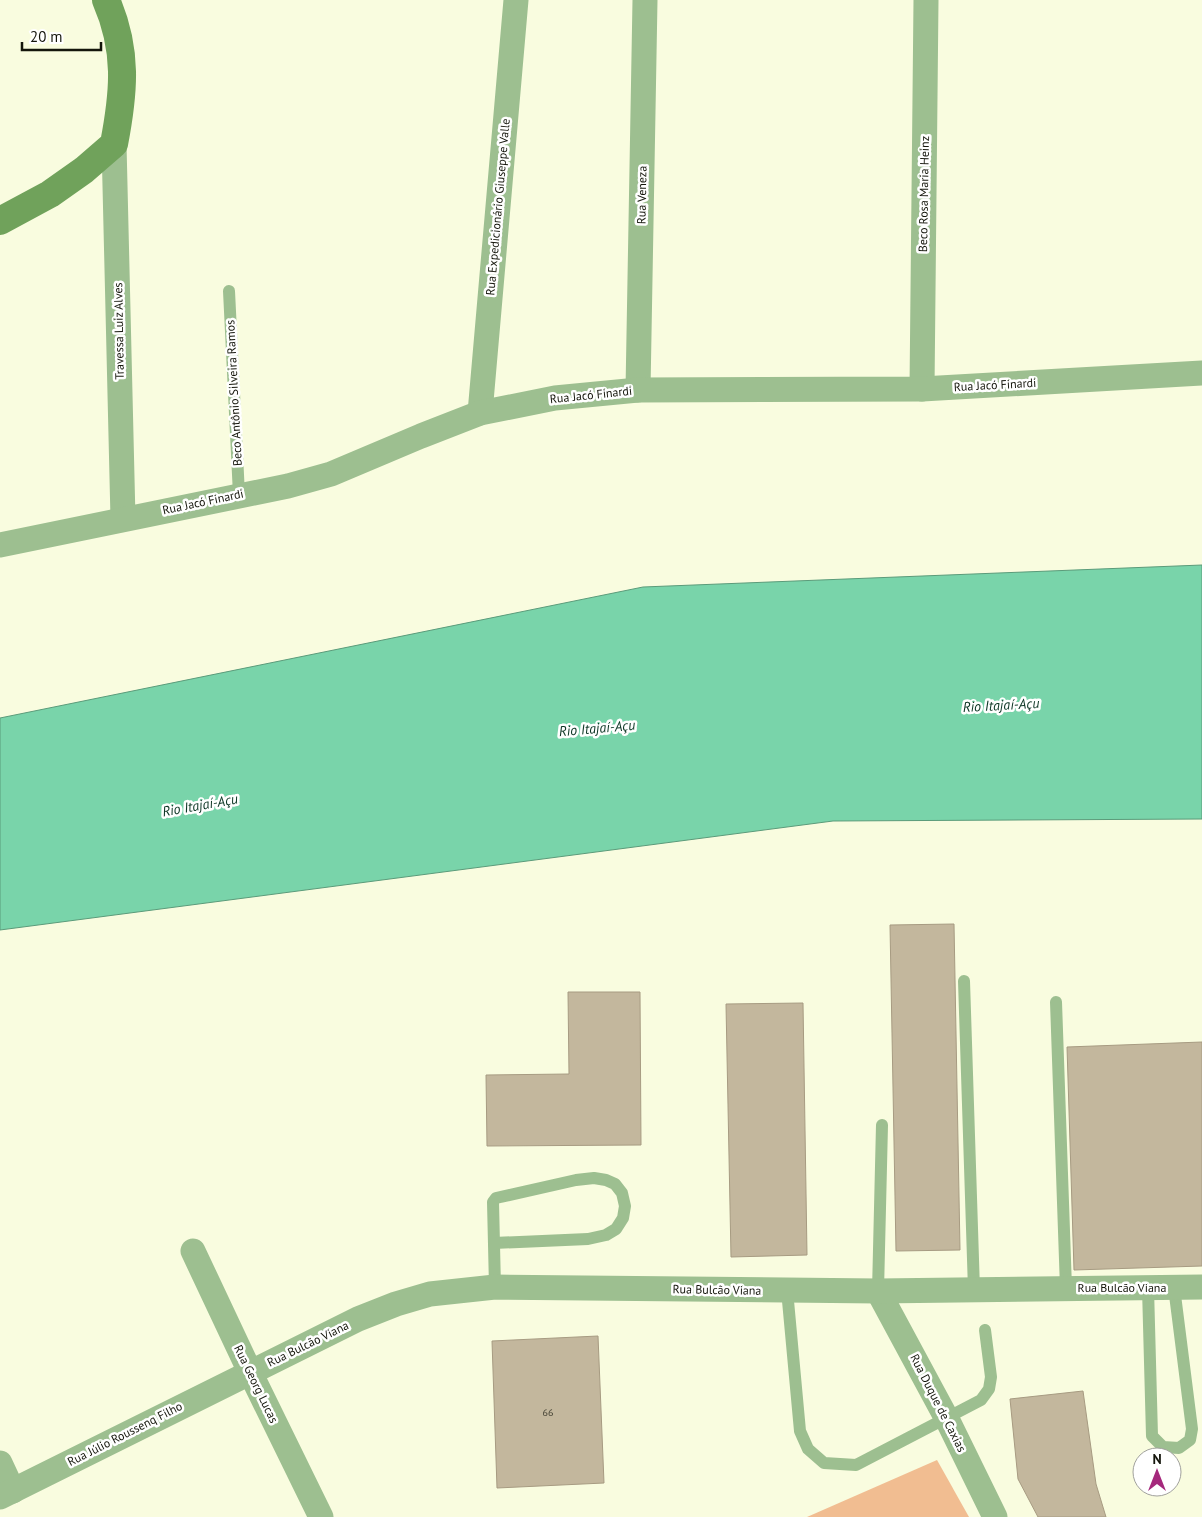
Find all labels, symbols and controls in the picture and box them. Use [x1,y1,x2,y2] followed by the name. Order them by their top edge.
[22,20,101,52] scale bar
[30,27,63,46] text: 20 m
[482,118,513,296] street label: Rua Expedicionário Giuseppe Valle
[915,136,932,252] street label: Beco Rosa Maria Heinz
[633,166,650,224] street label: Rua Veneza
[110,282,127,380] street label: Travessa Luiz Alves
[222,320,245,466] street label: Beco Antônio Silveira Ramos
[953,375,1037,394] street label: Rua Jacó Finardi
[549,383,633,406] street label: Rua Jacó Finardi
[161,486,245,517] street label: Rua Jacó Finardi
[962,694,1040,716] water label: Rio Itajaí-Açu
[558,716,636,740] water label: Rio Itajaí-Açu
[161,789,239,821] water label: Rio Itajaí-Açu
[1078,1280,1166,1295] street label: Rua Bulcão Viana
[673,1281,762,1298] street label: Rua Bulcão Viana
[265,1317,351,1370] street label: Rua Bulcão Viana
[231,1342,282,1425] street label: Rua Georg Lucas
[907,1351,970,1454] street label: Rua Duque de Caxias
[65,1398,185,1469] street label: Rua Júlio Roussenq Filho
[543,1406,553,1419] house number: 66
[1132,1447,1182,1497] north arrow
[1152,1450,1162,1468] text: N

